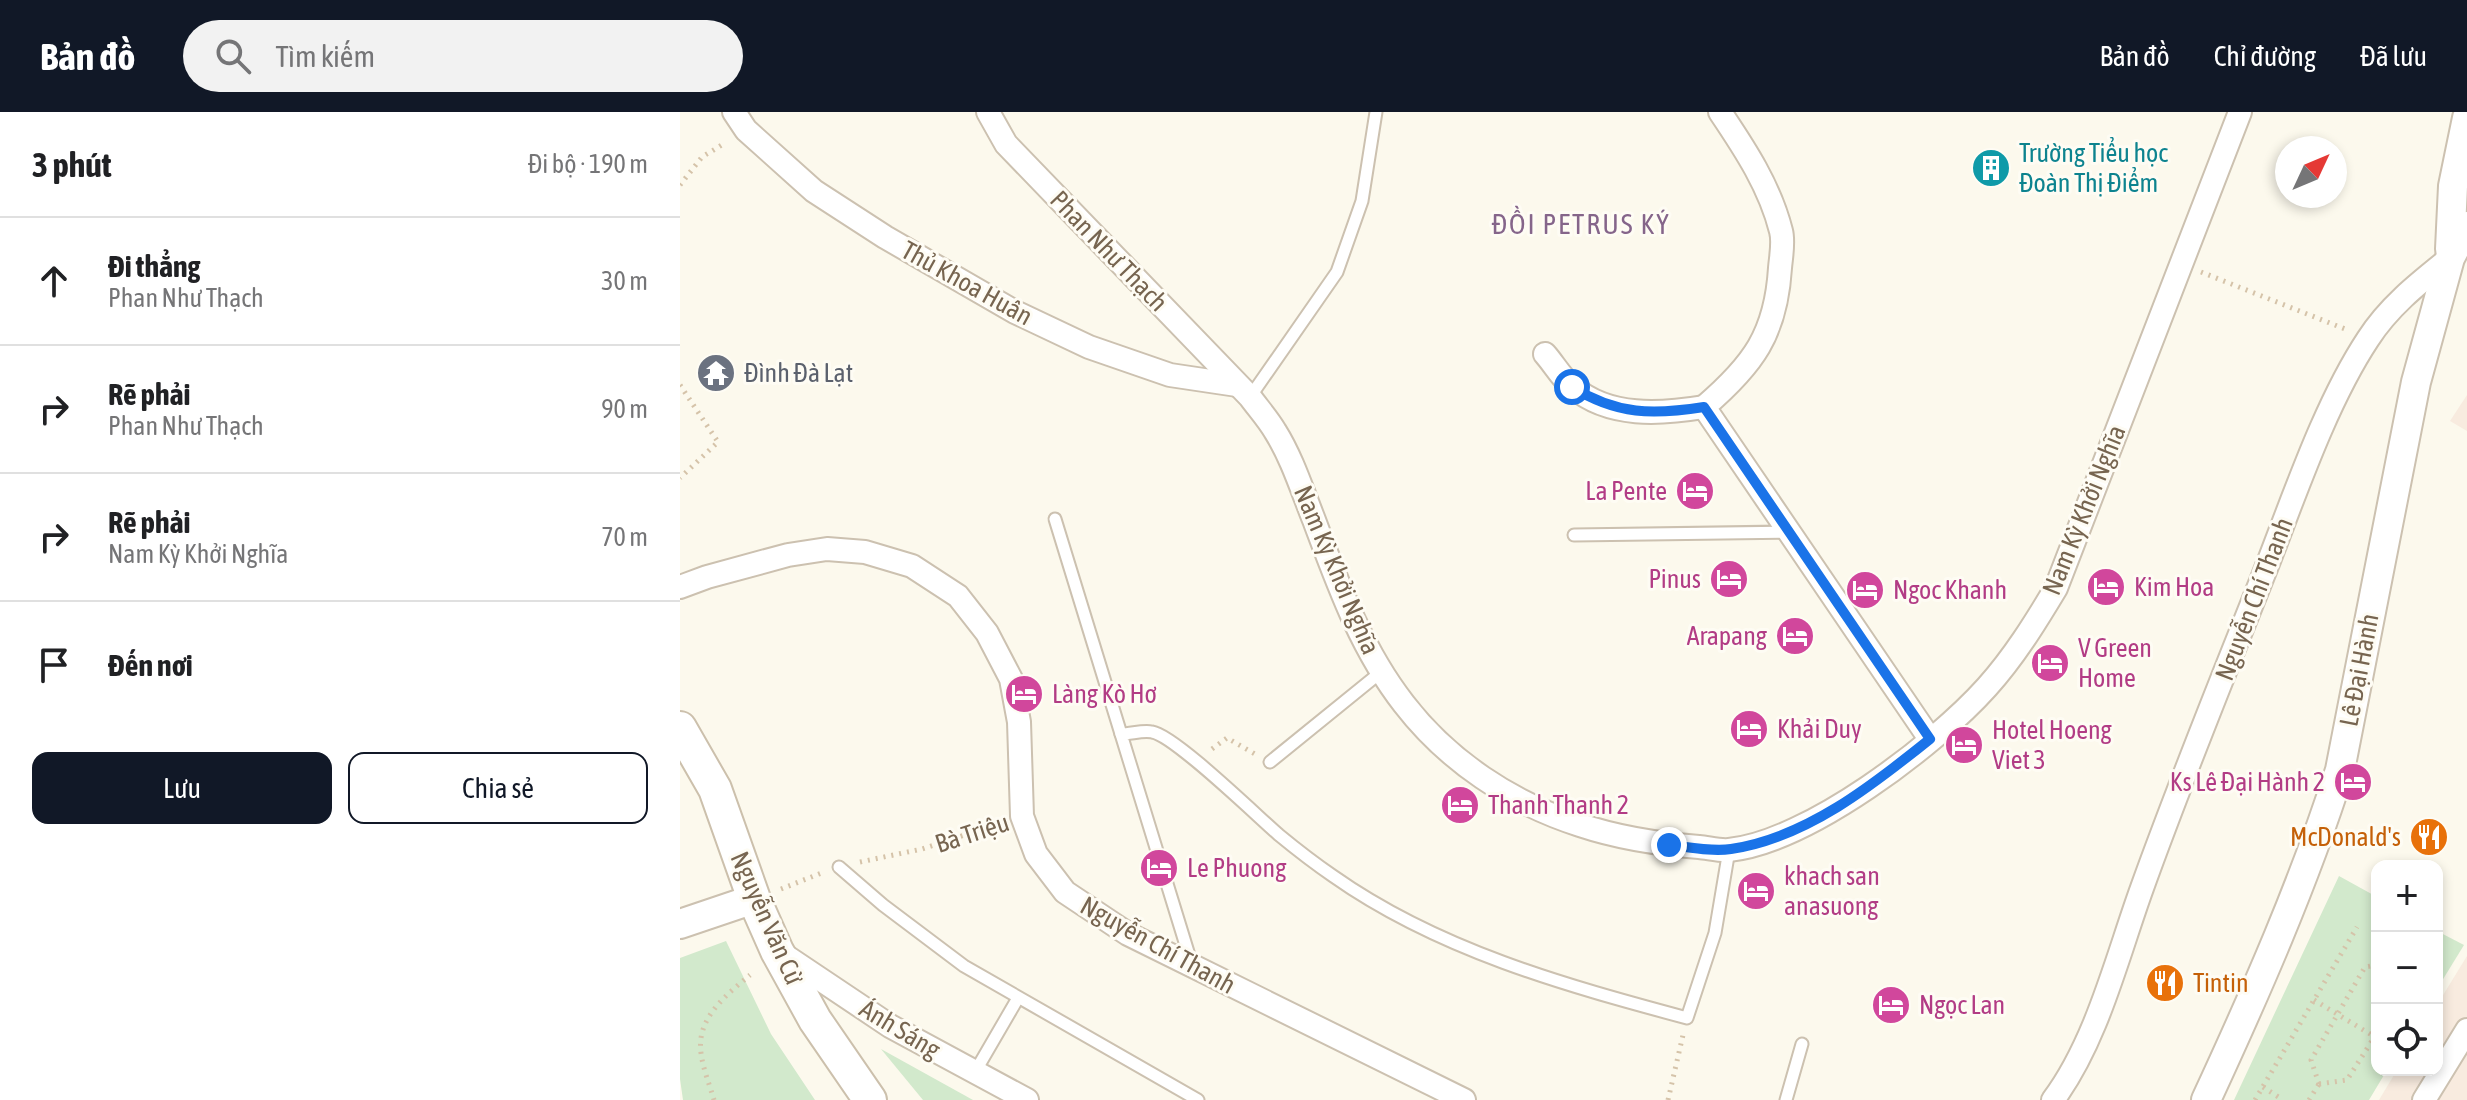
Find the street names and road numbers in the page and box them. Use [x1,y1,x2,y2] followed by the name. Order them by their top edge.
[1044,185,1174,317] street label: Phan Như Thạch
[896,235,1038,331] street label: Thủ Khoa Huân
[2036,421,2132,599] street label: Nam Kỳ Khởi Nghĩa
[1288,481,1386,659] street label: Nam Kỳ Khởi Nghĩa
[2209,513,2299,685] street label: Nguyễn Chí Thanh
[2333,611,2385,729] street label: Lê Đại Hành
[931,807,1013,859] street label: Bà Triệu
[724,847,810,989] street label: Nguyễn Văn Cừ
[1075,890,1241,1000] street label: Nguyễn Chí Thanh
[854,993,946,1065] street label: Ánh Sáng

